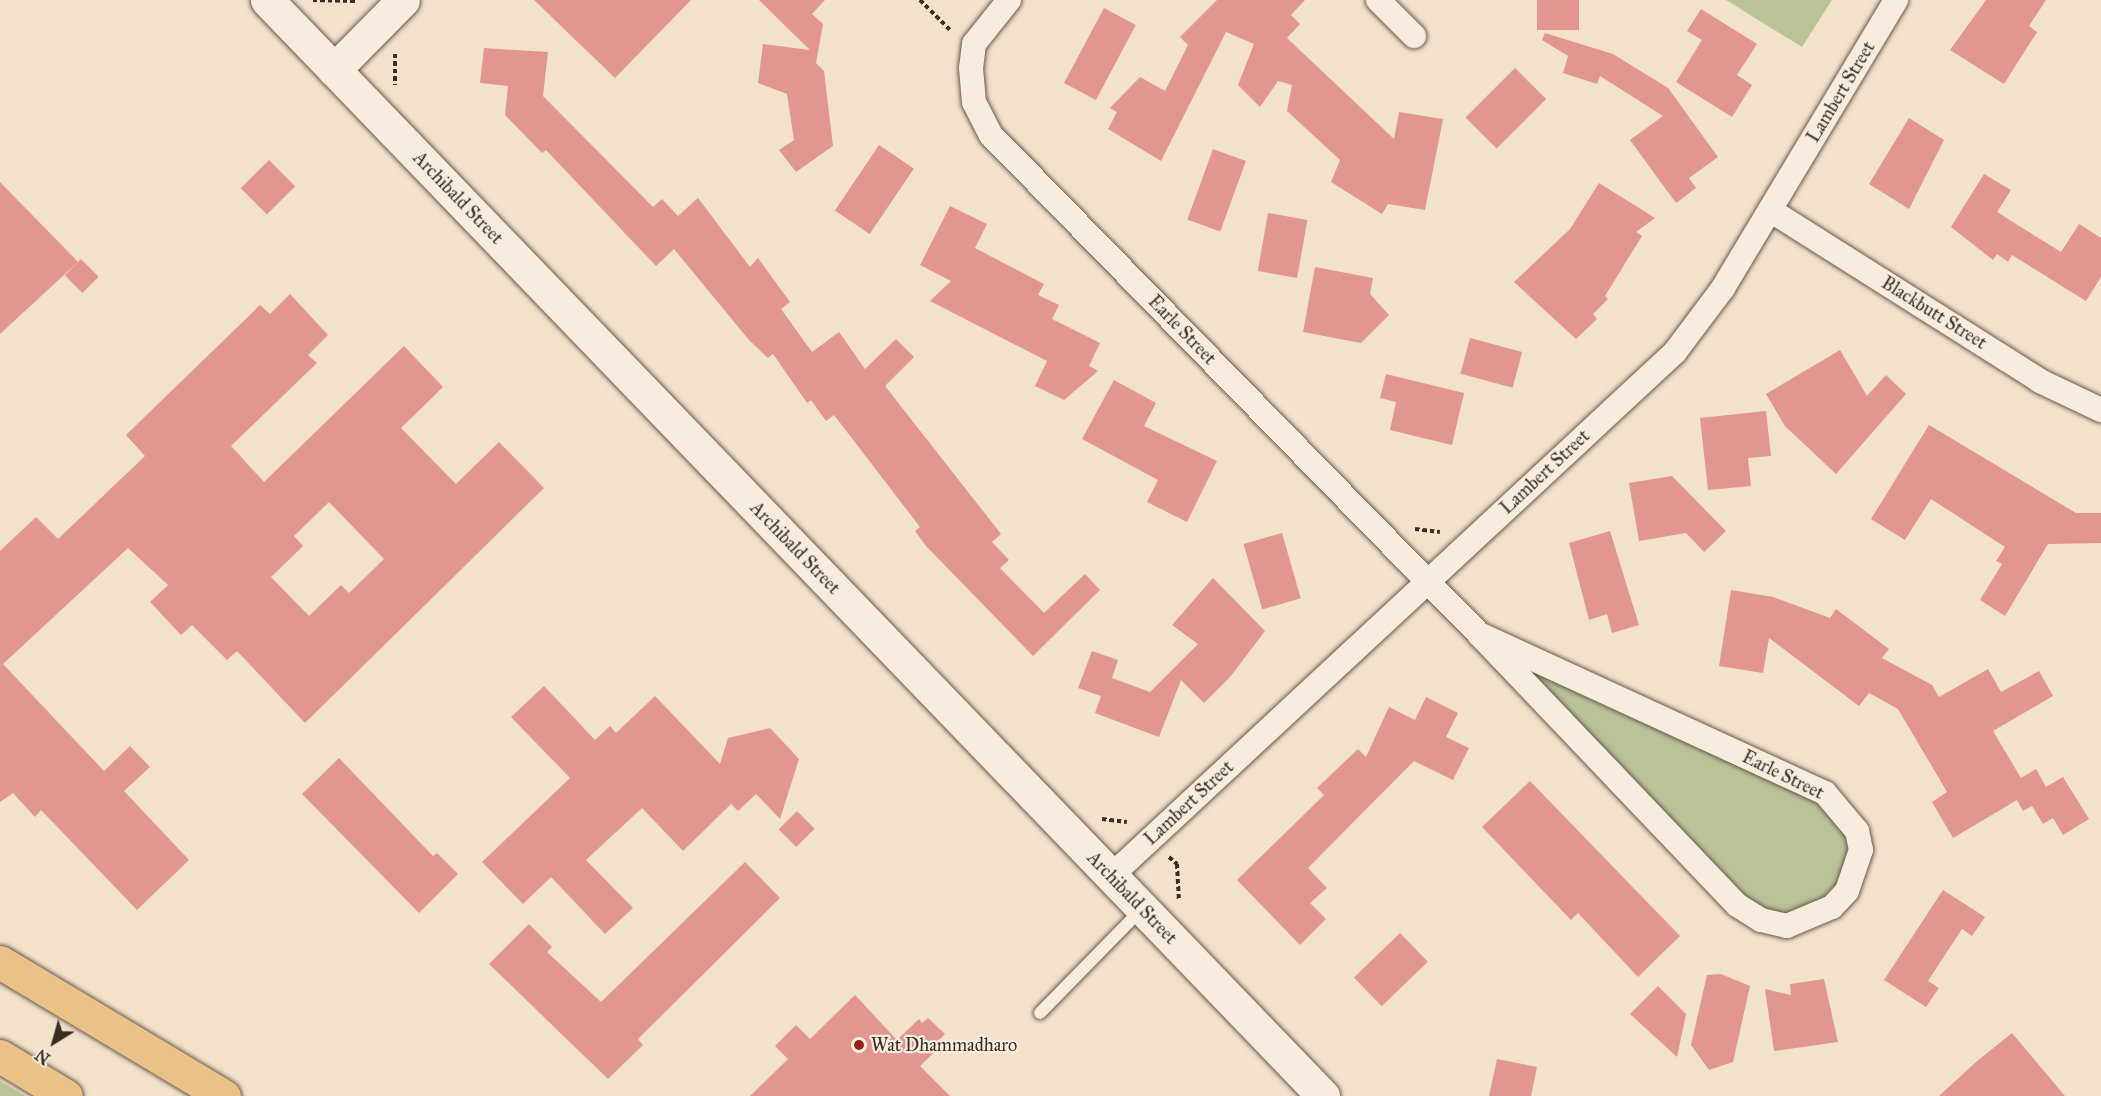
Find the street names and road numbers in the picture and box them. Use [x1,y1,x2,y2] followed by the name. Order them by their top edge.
[1802,38,1880,146] street label: Lambert Street
[409,147,507,249] street label: Archibald Street
[1877,272,1991,354] street label: Blackbutt Street
[1144,291,1220,369] street label: Earle Street
[1496,425,1594,519] street label: Lambert Street
[746,497,844,599] street label: Archibald Street
[1739,746,1827,804] street label: Earle Street
[1140,756,1238,850] street label: Lambert Street
[1083,847,1181,949] street label: Archibald Street

